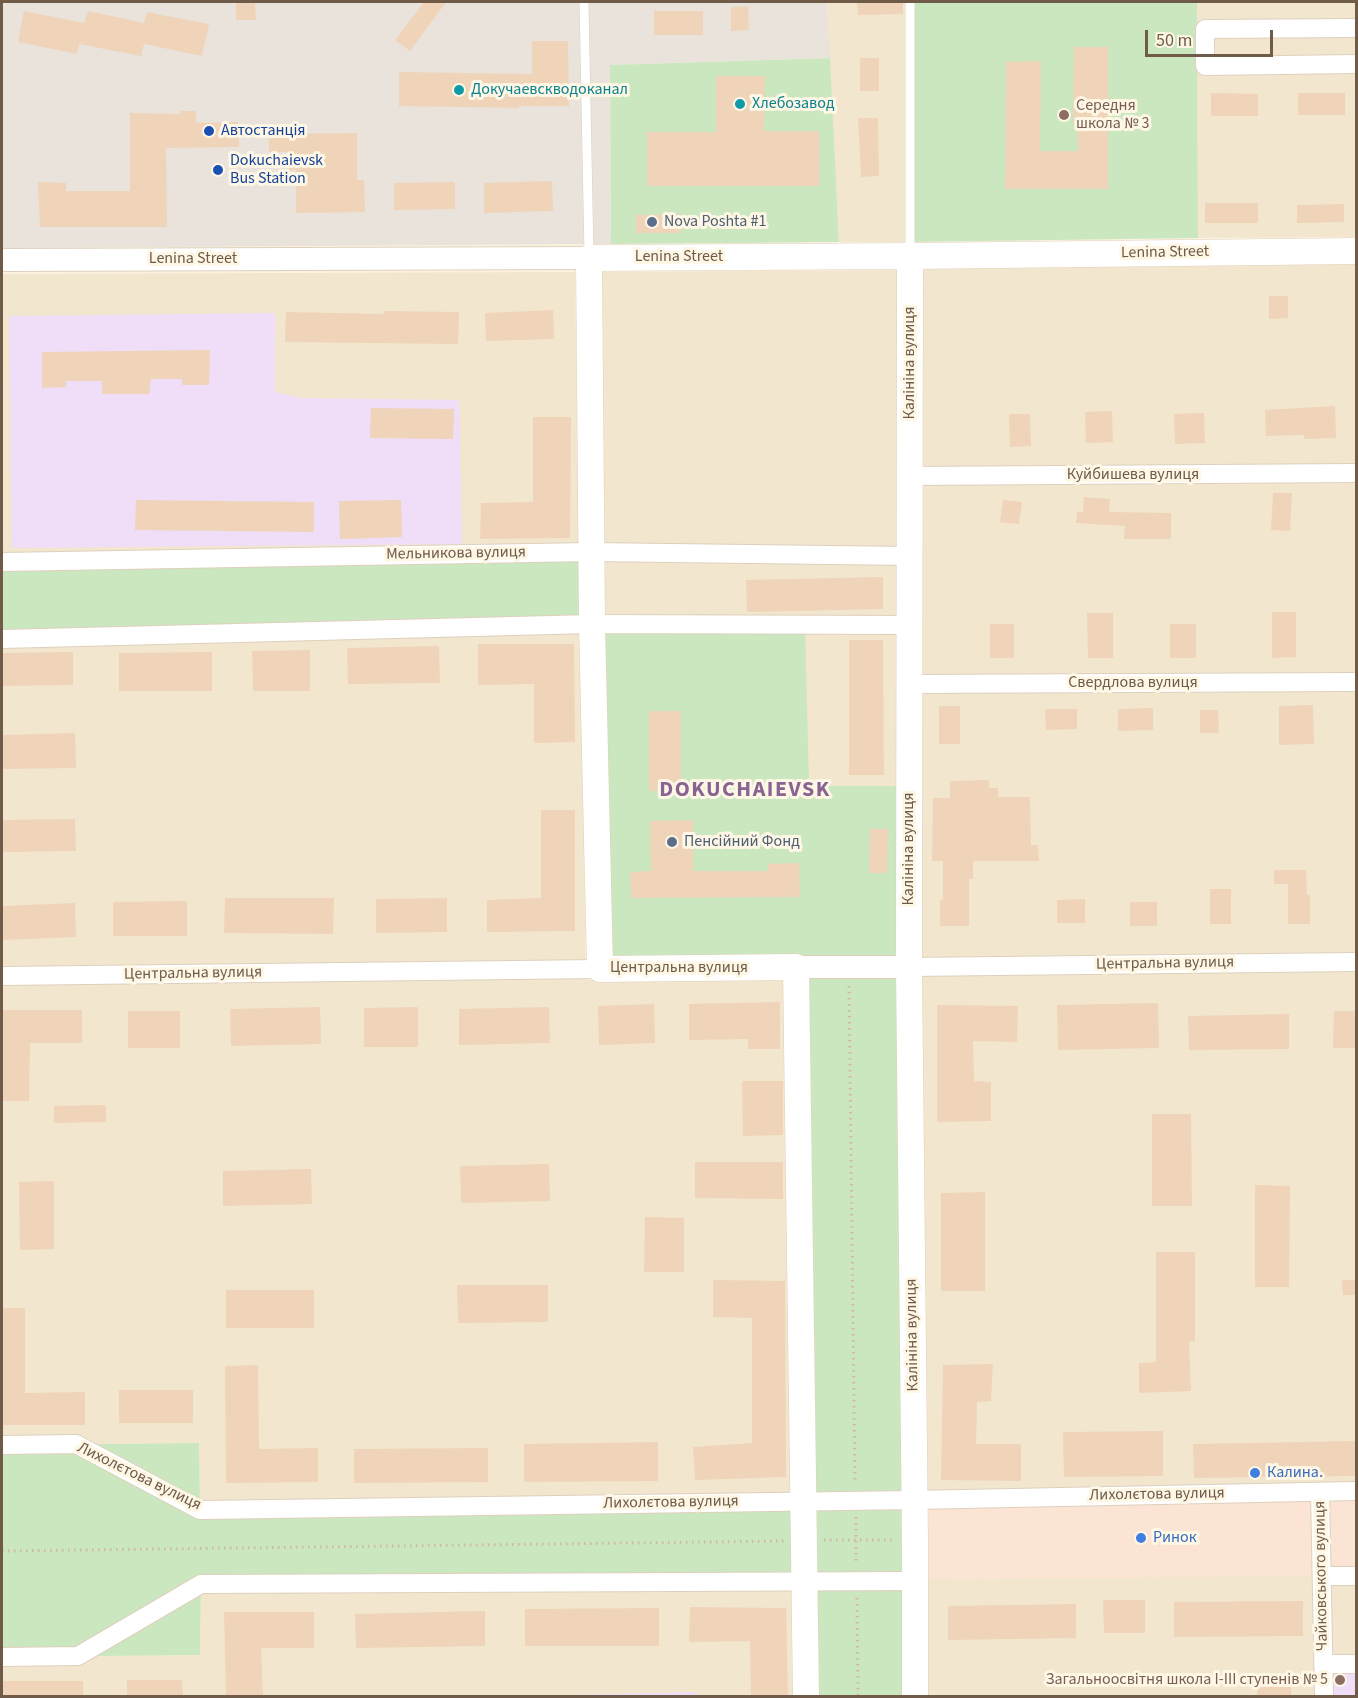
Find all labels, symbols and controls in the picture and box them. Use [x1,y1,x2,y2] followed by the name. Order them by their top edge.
[1148,18,1276,56] scale bar
[1156,28,1192,53] text: 50 m
[471,80,628,100] place label: Докучаевскводоканал
[452,83,466,97] marker: Докучаевскводоканал
[752,94,834,114] place label: Хлебозавод
[1076,96,1149,134] place label: Середня школа № 3
[733,97,747,111] marker: Хлебозавод
[1057,108,1071,122] marker: Середня школа № 3
[221,121,306,141] place label: Автостанція
[202,124,216,138] marker: Автостанція
[230,151,323,189] place label: Dokuchaievsk Bus Station
[211,163,225,177] marker: Dokuchaievsk Bus Station
[664,212,766,232] place label: Nova Poshta #1
[645,215,659,229] marker: Nova Poshta #1
[1121,243,1209,263] street label: Lenina Street
[635,247,723,267] street label: Lenina Street
[149,249,237,269] street label: Lenina Street
[900,306,920,420] street label: Калініна вулиця
[1067,465,1199,485] street label: Куйбишева вулиця
[386,543,526,565] street label: Мельникова вулиця
[1068,673,1198,693] street label: Свердлова вулиця
[659,778,831,804] district label: DOKUCHAIEVSK
[899,792,919,906] street label: Калініна вулиця
[684,832,800,852] place label: Пенсійний Фонд
[665,835,679,849] marker: Пенсійний Фонд
[1096,953,1234,975] street label: Центральна вулиця
[610,958,748,978] street label: Центральна вулиця
[124,963,262,985] street label: Центральна вулиця
[902,1278,924,1392] street label: Калініна вулиця
[74,1439,204,1515] street label: Лихолєтова вулиця
[1267,1463,1323,1483] place label: Калина.
[1248,1466,1262,1480] marker: Калина.
[1089,1484,1225,1506] street label: Лихолєтова вулиця
[603,1492,739,1514] street label: Лихолєтова вулиця
[1311,1501,1333,1651] street label: Чайковського вулиця
[1153,1528,1197,1548] place label: Ринок
[1134,1531,1148,1545] marker: Ринок
[1046,1670,1328,1690] place label: Загальноосвітня школа І-ІІІ ступенів № 5
[1333,1673,1347,1687] marker: Загальноосвітня школа І-ІІІ ступенів № 5

